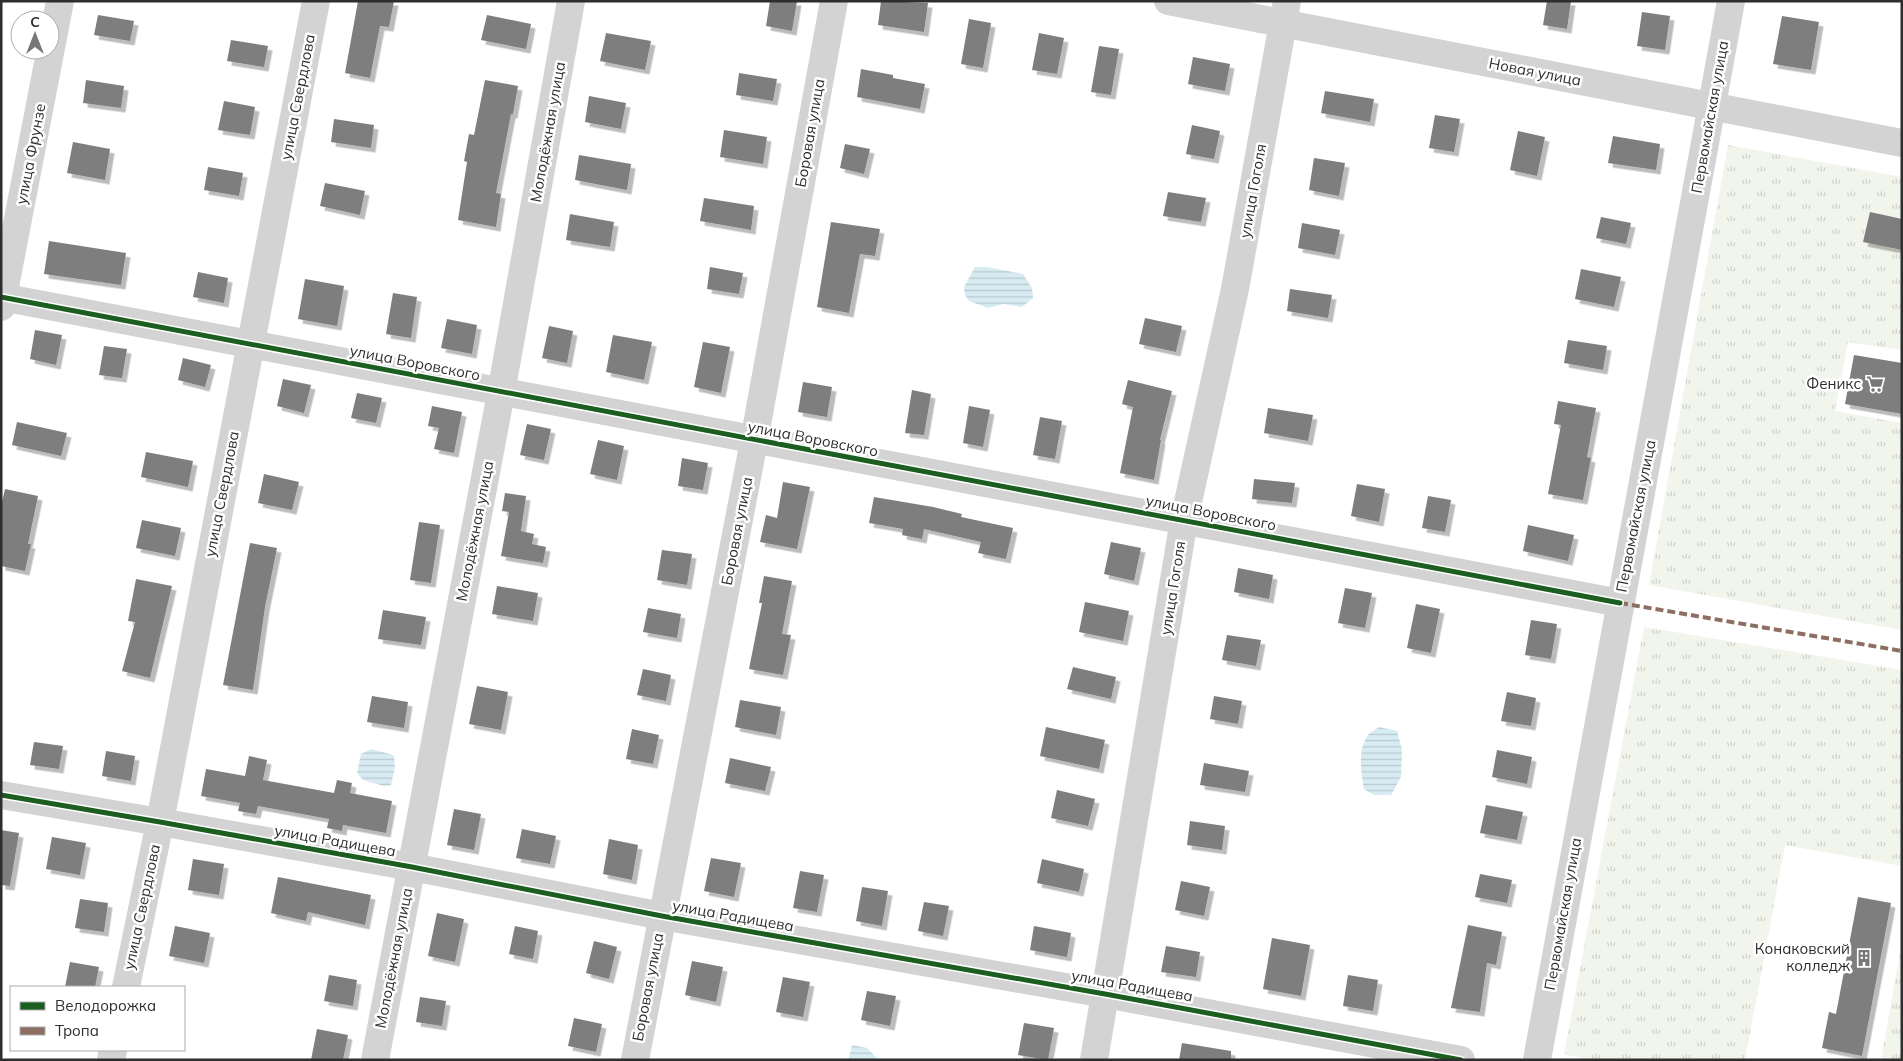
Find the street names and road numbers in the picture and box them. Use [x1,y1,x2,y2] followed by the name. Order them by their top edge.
[276,32,319,161] street label: улица Свердлова
[1687,39,1732,195] street label: Первомайская улица
[1487,53,1583,90] street label: Новая улица
[526,60,569,204] street label: Молодёжная улица
[791,77,828,189] street label: Боровая улица
[11,102,50,206] street label: улица Фрунзе
[1235,142,1270,239] street label: улица Гоголя
[348,341,482,384] street label: улица Воровского
[746,417,880,460] street label: улица Воровского
[200,429,243,558] street label: улица Свердлова
[1611,438,1660,594] street label: Первомайская улица
[452,459,497,603] street label: Молодёжная улица
[717,475,756,587] street label: Боровая улица
[1144,491,1278,534] street label: улица Воровского
[1156,539,1189,636] street label: улица Гоголя
[273,820,397,861] street label: улица Радищева
[1540,836,1585,992] street label: Первомайская улица
[119,842,164,971] street label: улица Свердлова
[371,886,416,1030] street label: Молодёжная улица
[671,895,795,936] street label: улица Радищева
[628,931,667,1043] street label: Боровая улица
[1070,965,1194,1006] street label: улица Радищева

